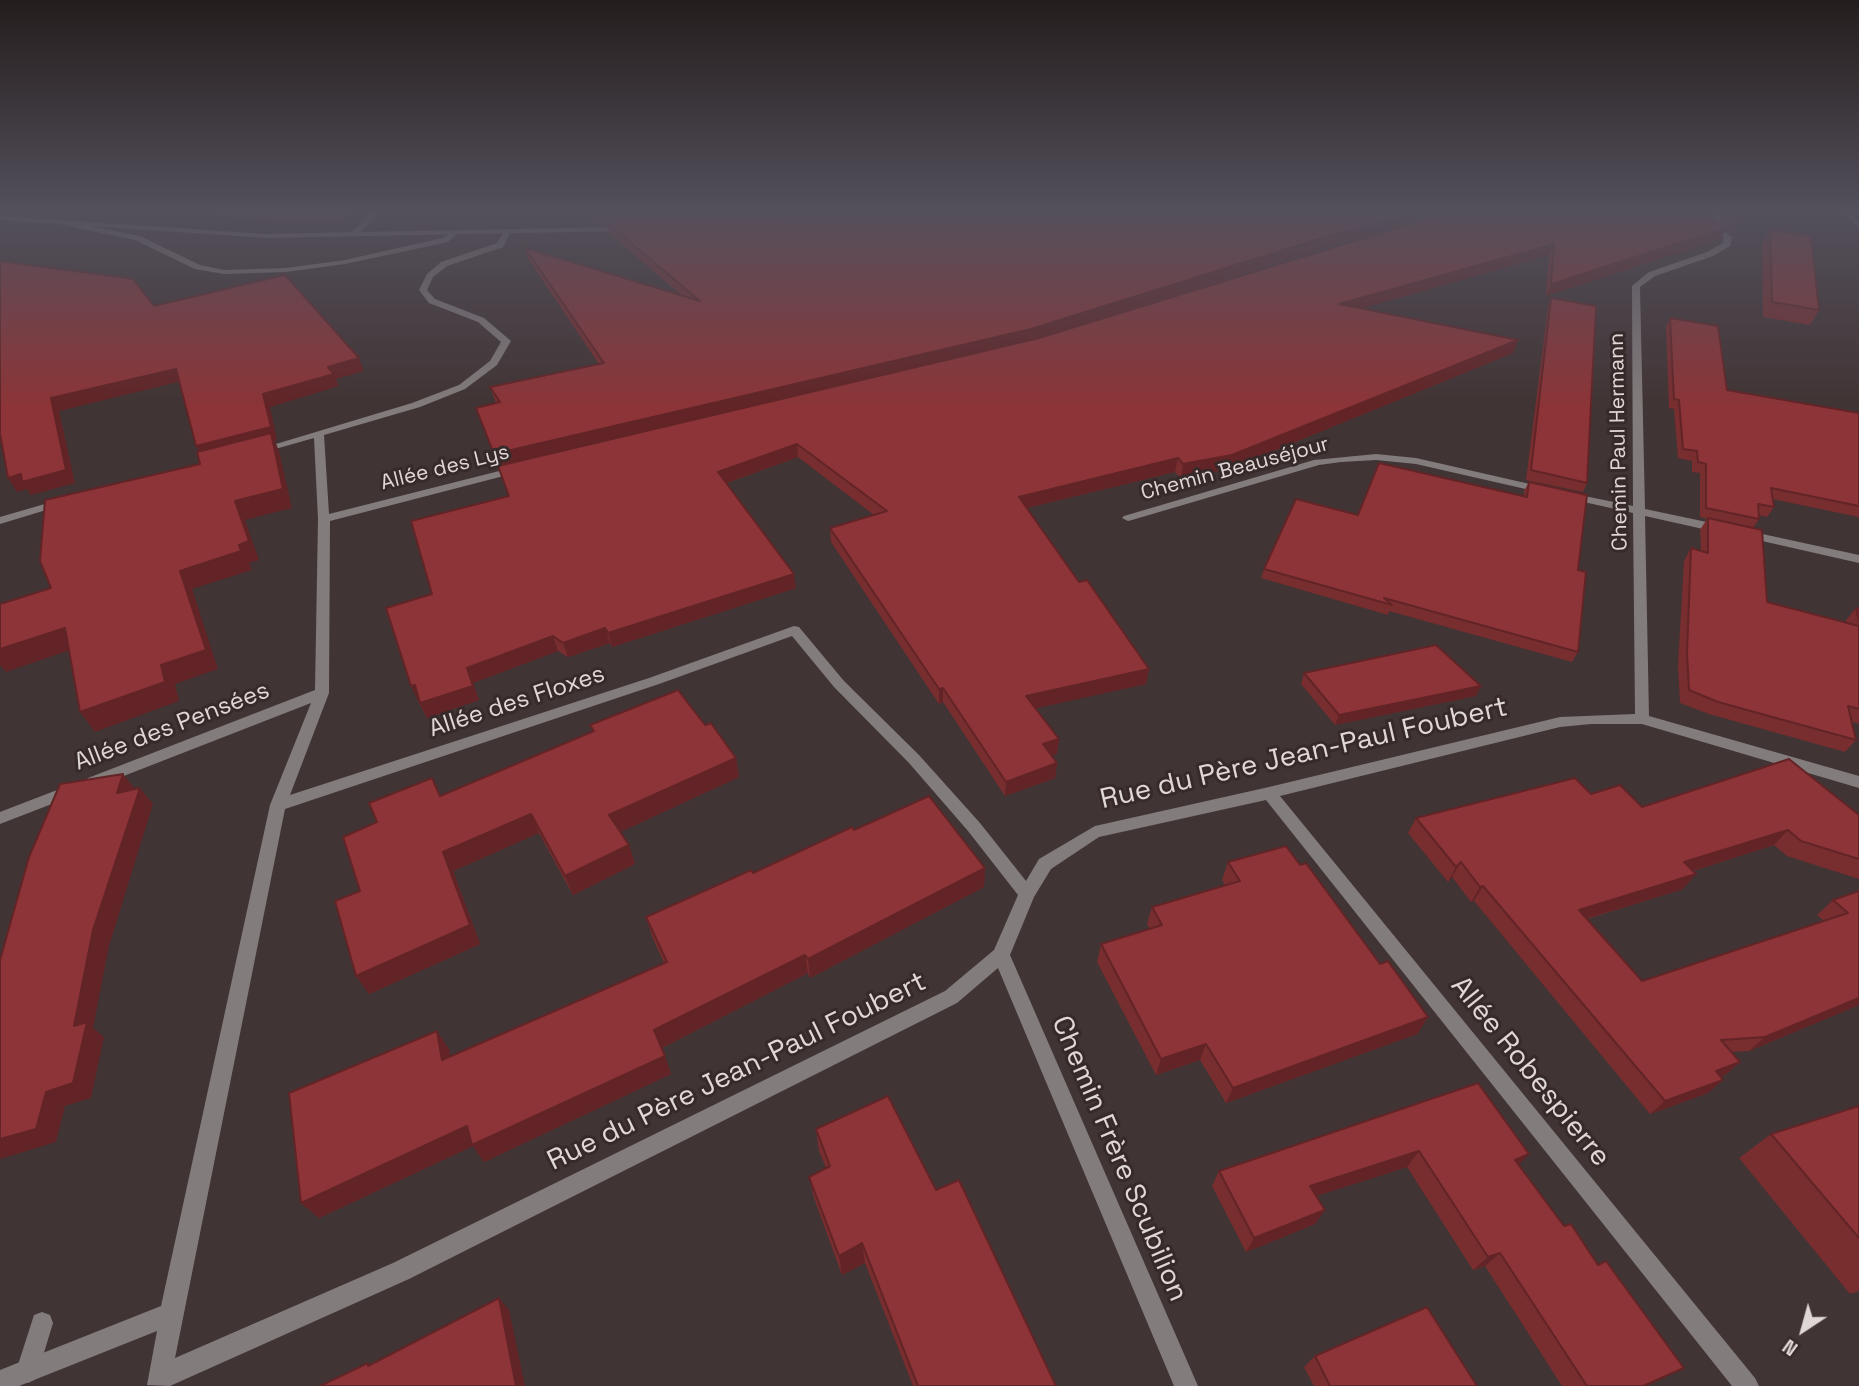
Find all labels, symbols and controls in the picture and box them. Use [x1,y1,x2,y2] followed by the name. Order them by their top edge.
[1605,333,1633,551] street label: Chemin Paul Hermann
[1138,432,1332,506] street label: Chemin Beauséjour
[378,440,512,496] street label: Allée des Lys
[425,660,609,744] street label: Allée des Floxes
[70,677,274,777] street label: Allée des Pensées
[1097,691,1511,817] street label: Rue du Père Jean-Paul Foubert
[542,965,932,1179] street label: Rue du Père Jean-Paul Foubert
[1443,970,1617,1174] street label: Allée Robespierre
[1044,1011,1194,1307] street label: Chemin Frère Scubilion
[1768,1295,1838,1365] north arrow
[1778,1334,1803,1361] text: N

